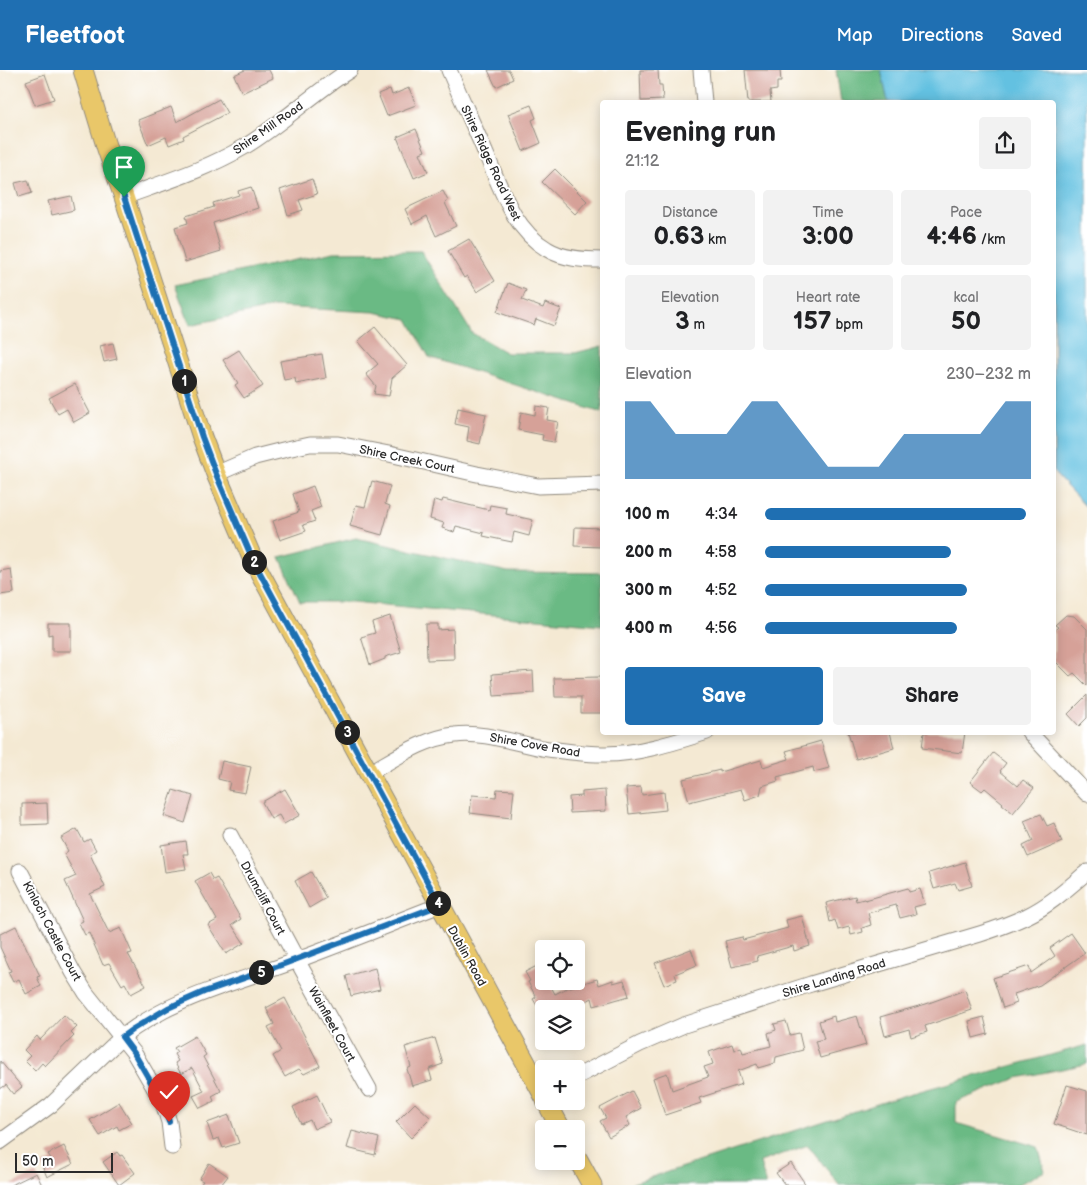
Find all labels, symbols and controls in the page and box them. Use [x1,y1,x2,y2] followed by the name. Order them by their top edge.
[25,21,125,50] text: Fleetfoot
[837,25,873,46] text: Map
[901,25,983,46] text: Directions
[1011,25,1062,46] text: Saved
[230,99,306,158] street label: Shire Mill Road
[457,103,524,224] street label: Shire Ridge Road West
[625,116,776,149] text: Evening run
[979,117,1031,169] button: share
[103,146,145,197] pin
[625,152,659,171] text: 21:12
[110,153,138,181] icon: arrive
[662,204,718,221] text: Distance
[812,204,844,221] text: Time
[950,204,982,221] text: Pace
[653,221,704,252] text: 0.63
[802,221,854,252] text: 3:00
[926,221,977,252] text: 4:46
[704,231,727,248] text: km
[977,231,1006,248] text: /km
[661,289,719,306] text: Elevation
[796,289,860,306] text: Heart rate
[953,289,979,306] text: kcal
[675,306,690,337] text: 3
[793,306,832,337] text: 157
[951,306,981,337] text: 50
[690,316,705,333] text: m
[832,316,863,333] text: bpm
[625,365,692,384] text: Elevation
[946,365,1031,384] text: 230–232 m
[172,368,196,394] pin: 1
[182,373,187,390] text: 1
[358,442,456,477] street label: Shire Creek Court
[625,505,670,524] text: 100 m
[705,505,738,524] text: 4:34
[625,543,672,562] text: 200 m
[705,543,737,562] text: 4:58
[242,550,266,574] pin: 2
[250,554,259,571] text: 2
[625,581,672,600] text: 300 m
[705,581,737,600] text: 4:52
[625,619,672,638] text: 400 m
[705,619,737,638] text: 4:56
[625,667,823,725] button: Save
[833,667,1031,725] button: Share
[334,720,360,744] pin: 3
[343,724,352,741] text: 3
[489,730,581,761] street label: Shire Cove Road
[237,859,288,938] street label: Drumcliff Court
[19,879,84,984] street label: Kinloch Castle Court
[426,890,450,916] pin: 4
[434,895,443,912] text: 4
[444,923,489,989] street label: Dublin Road
[535,940,585,1170] map controls
[535,940,585,990] button: locate
[781,956,888,1001] street label: Shire Landing Road
[248,960,274,984] pin: 5
[257,964,266,981] text: 5
[305,984,359,1065] street label: Wainfleet Court
[535,1000,585,1050] button: layers
[535,1060,585,1110] button: +
[148,1071,190,1122] pin
[155,1078,183,1106] icon: check
[535,1120,585,1170] button: −
[15,1150,112,1173] scale bar
[22,1153,54,1170] text: 50 m

